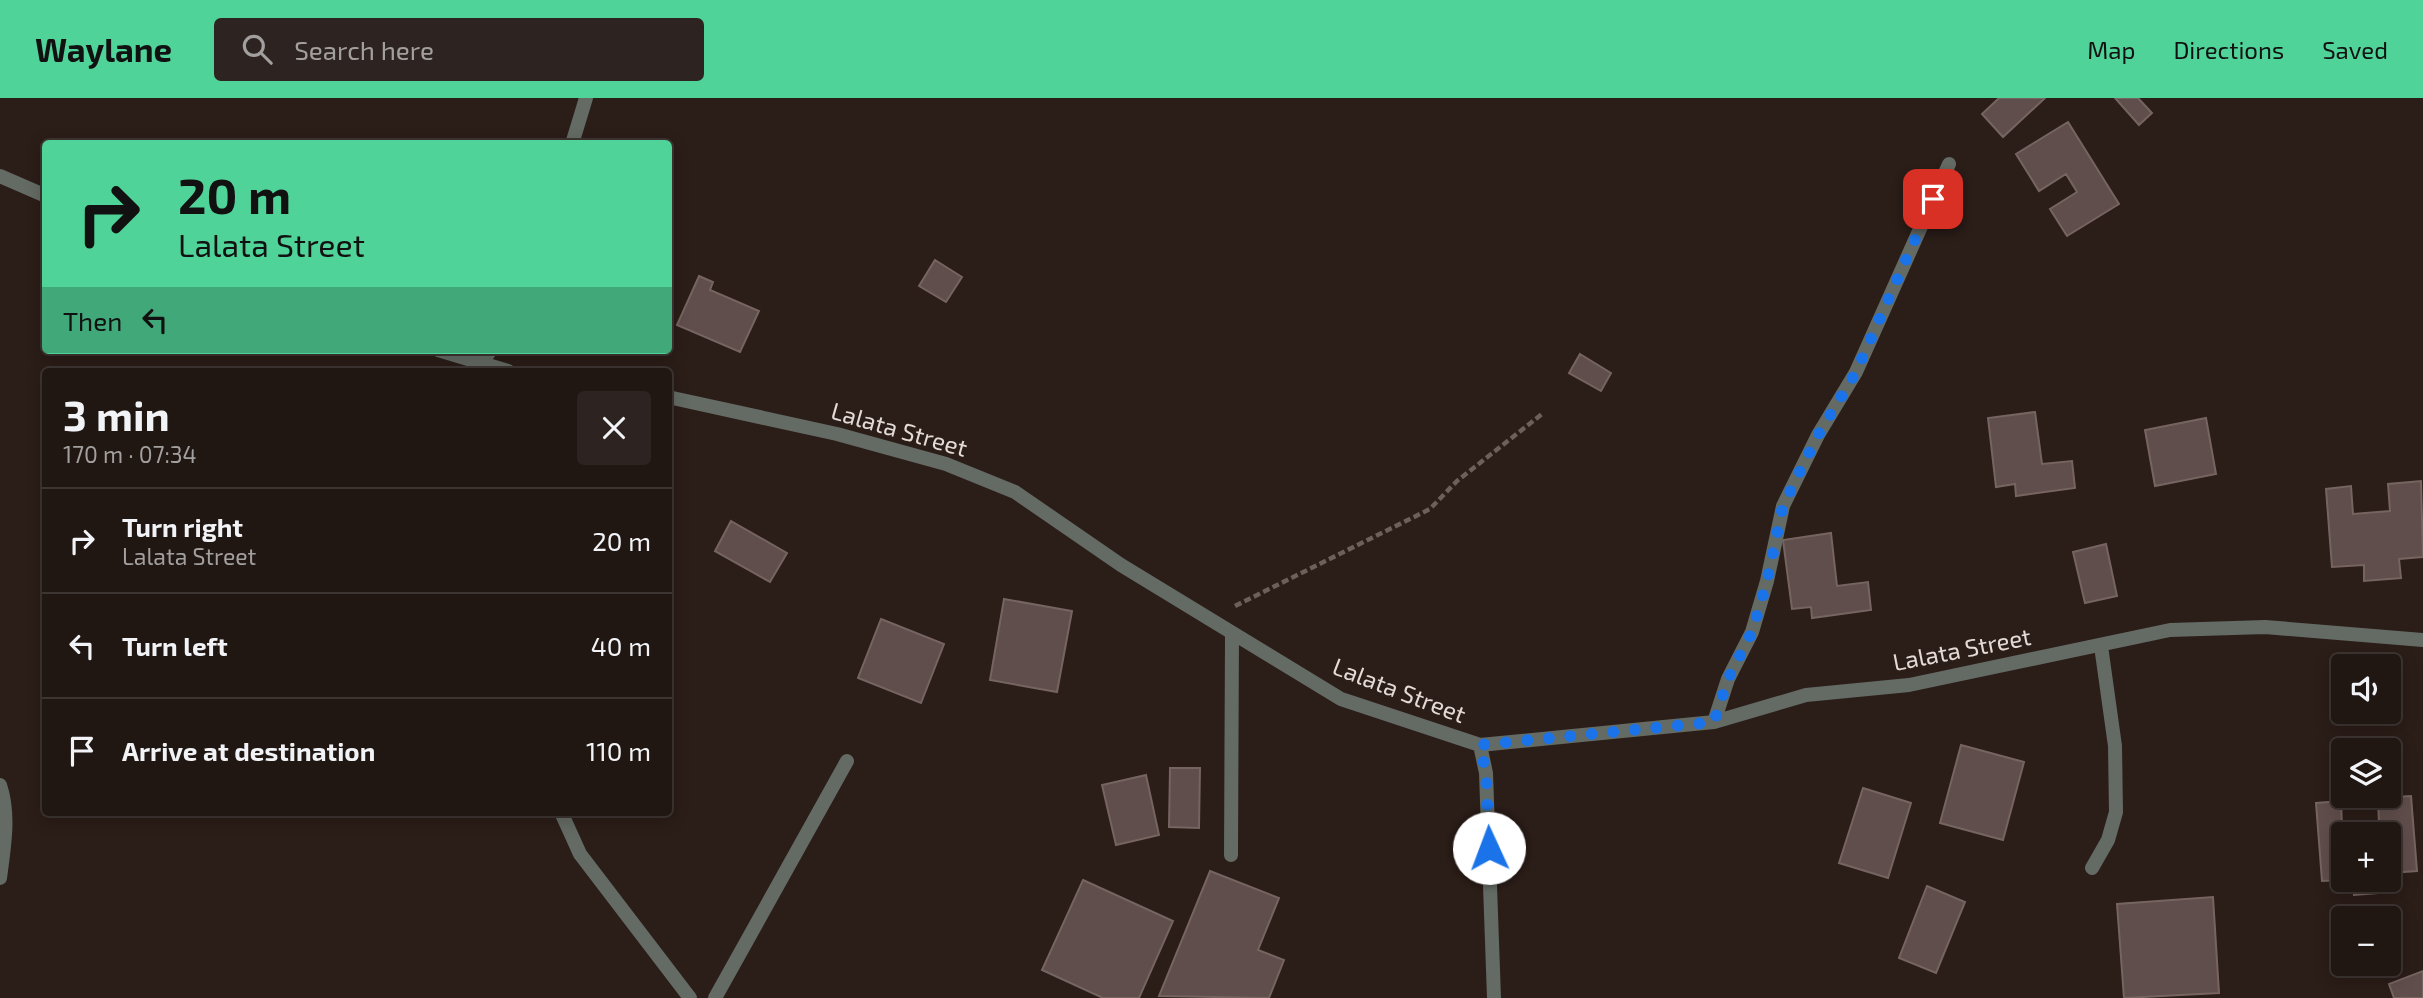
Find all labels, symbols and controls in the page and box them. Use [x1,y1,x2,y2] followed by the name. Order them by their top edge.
[214,18,704,81] search box
[35,29,172,69] text: Waylane
[238,30,276,68] icon: search
[294,34,434,65] text: Search here
[2087,35,2135,64] text: Map
[2173,35,2284,64] text: Directions
[2322,35,2388,64] text: Saved
[178,165,291,224] text: 20 m
[63,168,154,259] icon: right
[1903,169,1963,229] pin
[1914,180,1952,218] icon: arrive
[178,225,365,263] text: Lalata Street
[136,301,174,339] icon: left
[63,305,122,336] text: Then
[63,389,170,439] text: 3 min
[577,391,651,465] button: close
[828,395,971,462] street label: Lalata Street
[63,440,197,468] text: 170 m · 07:34
[122,511,243,542] text: Turn right
[63,522,101,560] icon: right
[592,525,651,556] text: 20 m
[122,542,256,570] text: Lalata Street
[1890,621,2033,676] street label: Lalata Street
[63,627,101,665] icon: left
[122,630,228,661] text: Turn left
[591,630,651,661] text: 40 m
[1329,651,1470,728] street label: Lalata Street
[2331,654,2401,976] map controls
[2331,654,2401,724] button: sound
[63,732,101,770] icon: arrive
[122,735,375,766] text: Arrive at destination
[586,735,651,766] text: 110 m
[2331,738,2401,808] button: layers
[1452,811,1526,885] position arrow
[2331,822,2401,892] button: +
[2331,906,2401,976] button: −

